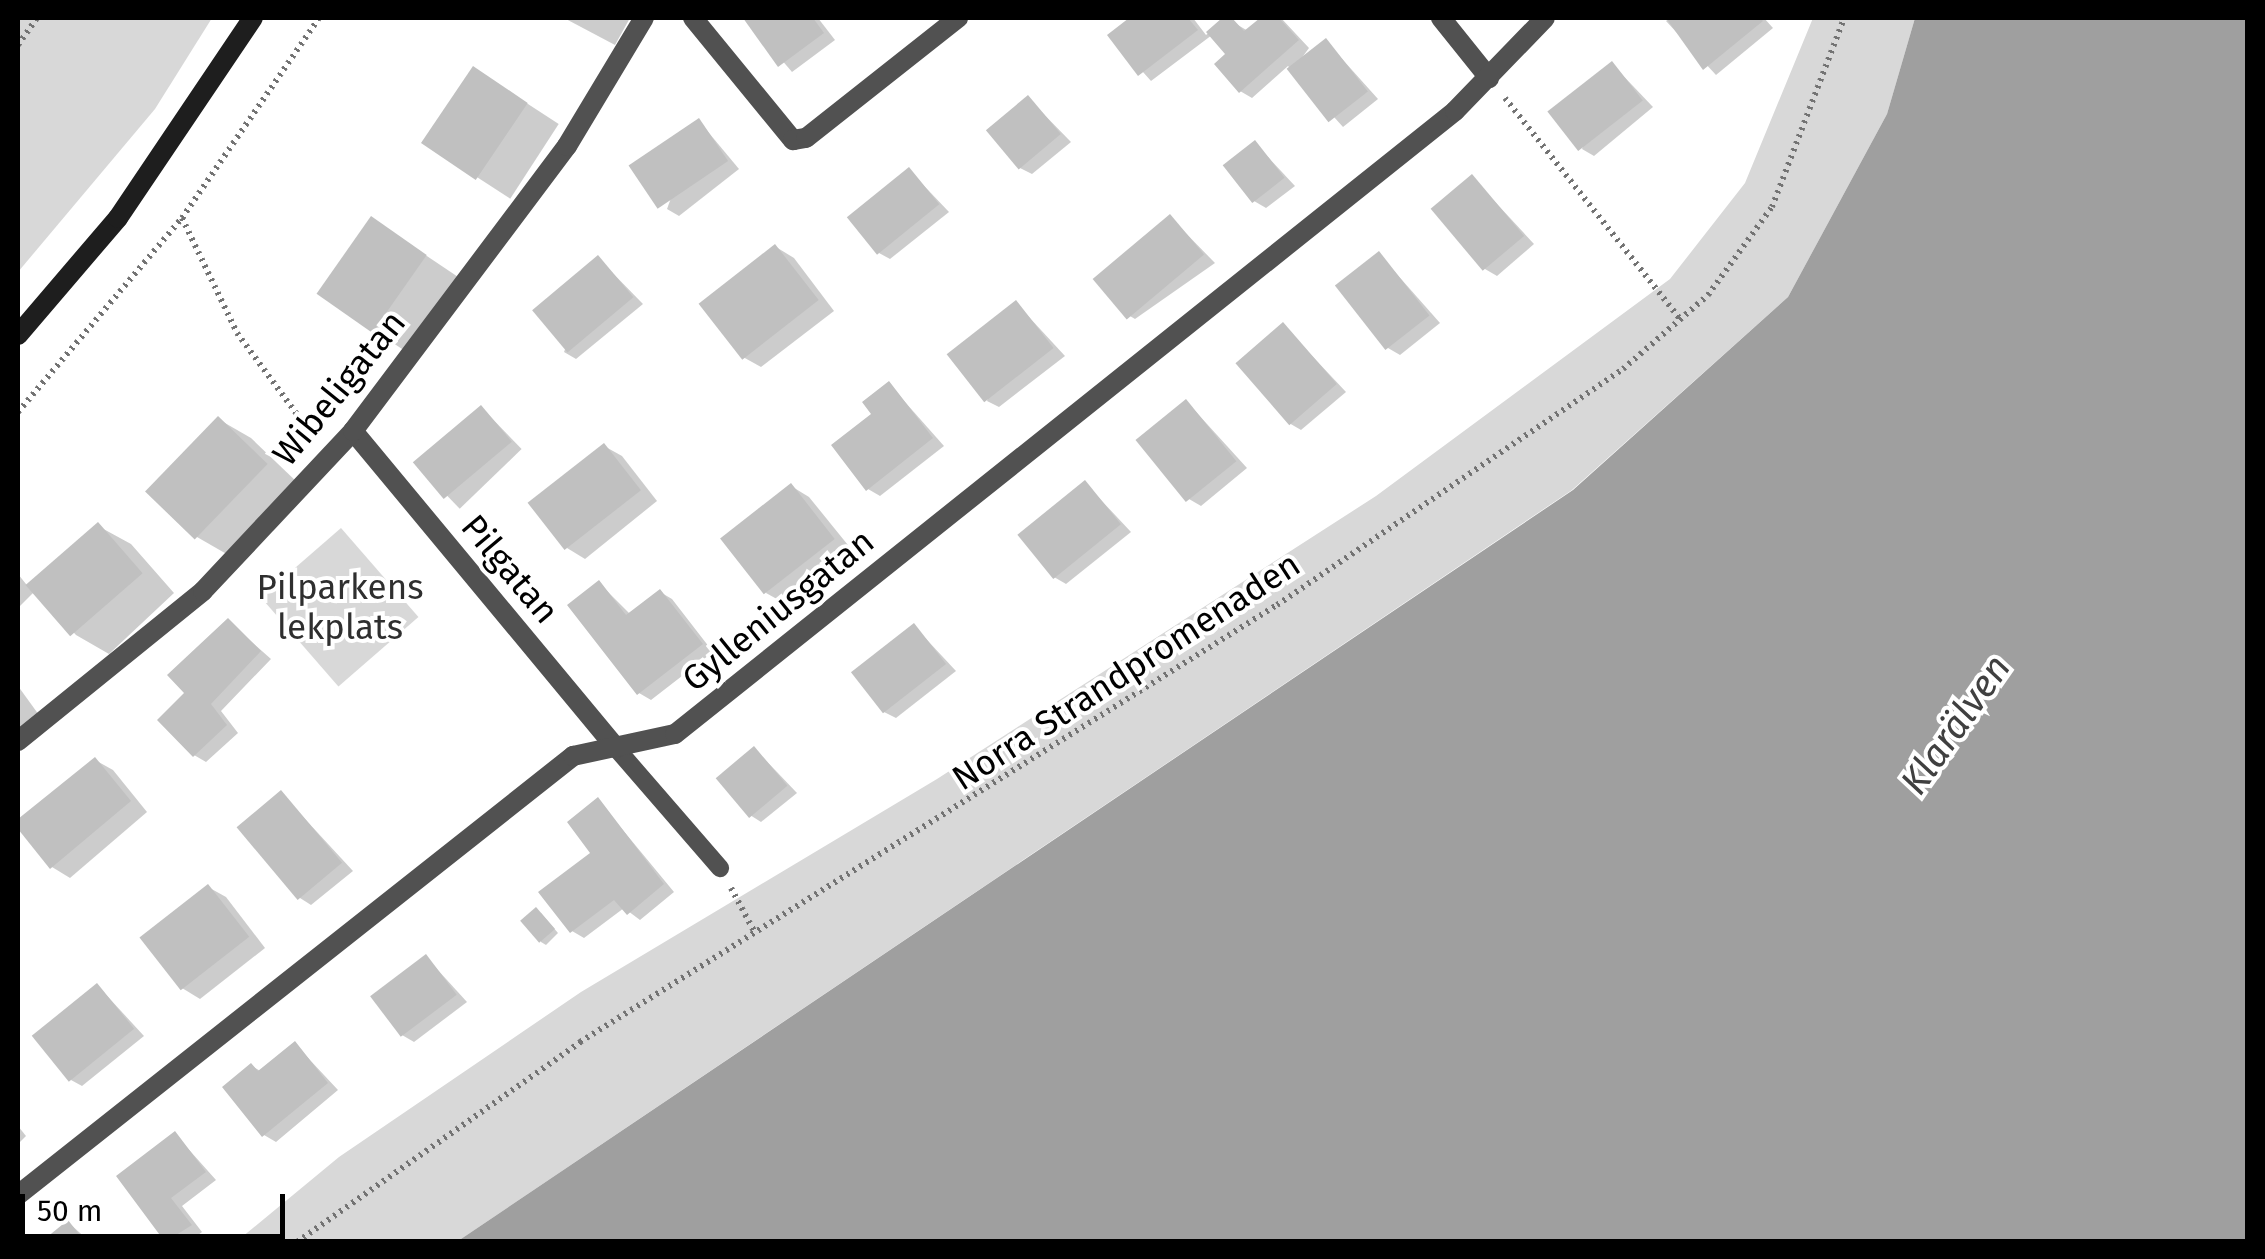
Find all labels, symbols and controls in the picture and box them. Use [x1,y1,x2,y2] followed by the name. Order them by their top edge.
[264,302,414,474] street label: Wibeligatan
[452,506,568,632] street label: Pilgatan
[674,520,882,700] street label: Gylleniusgatan
[944,543,1308,799] street label: Norra Strandpromenaden
[257,566,423,648] park label: Pilparkens lekplats
[1891,646,2021,804] water label: Klarälven
[25,1174,290,1236] scale bar
[37,1193,102,1229] text: 50 m

